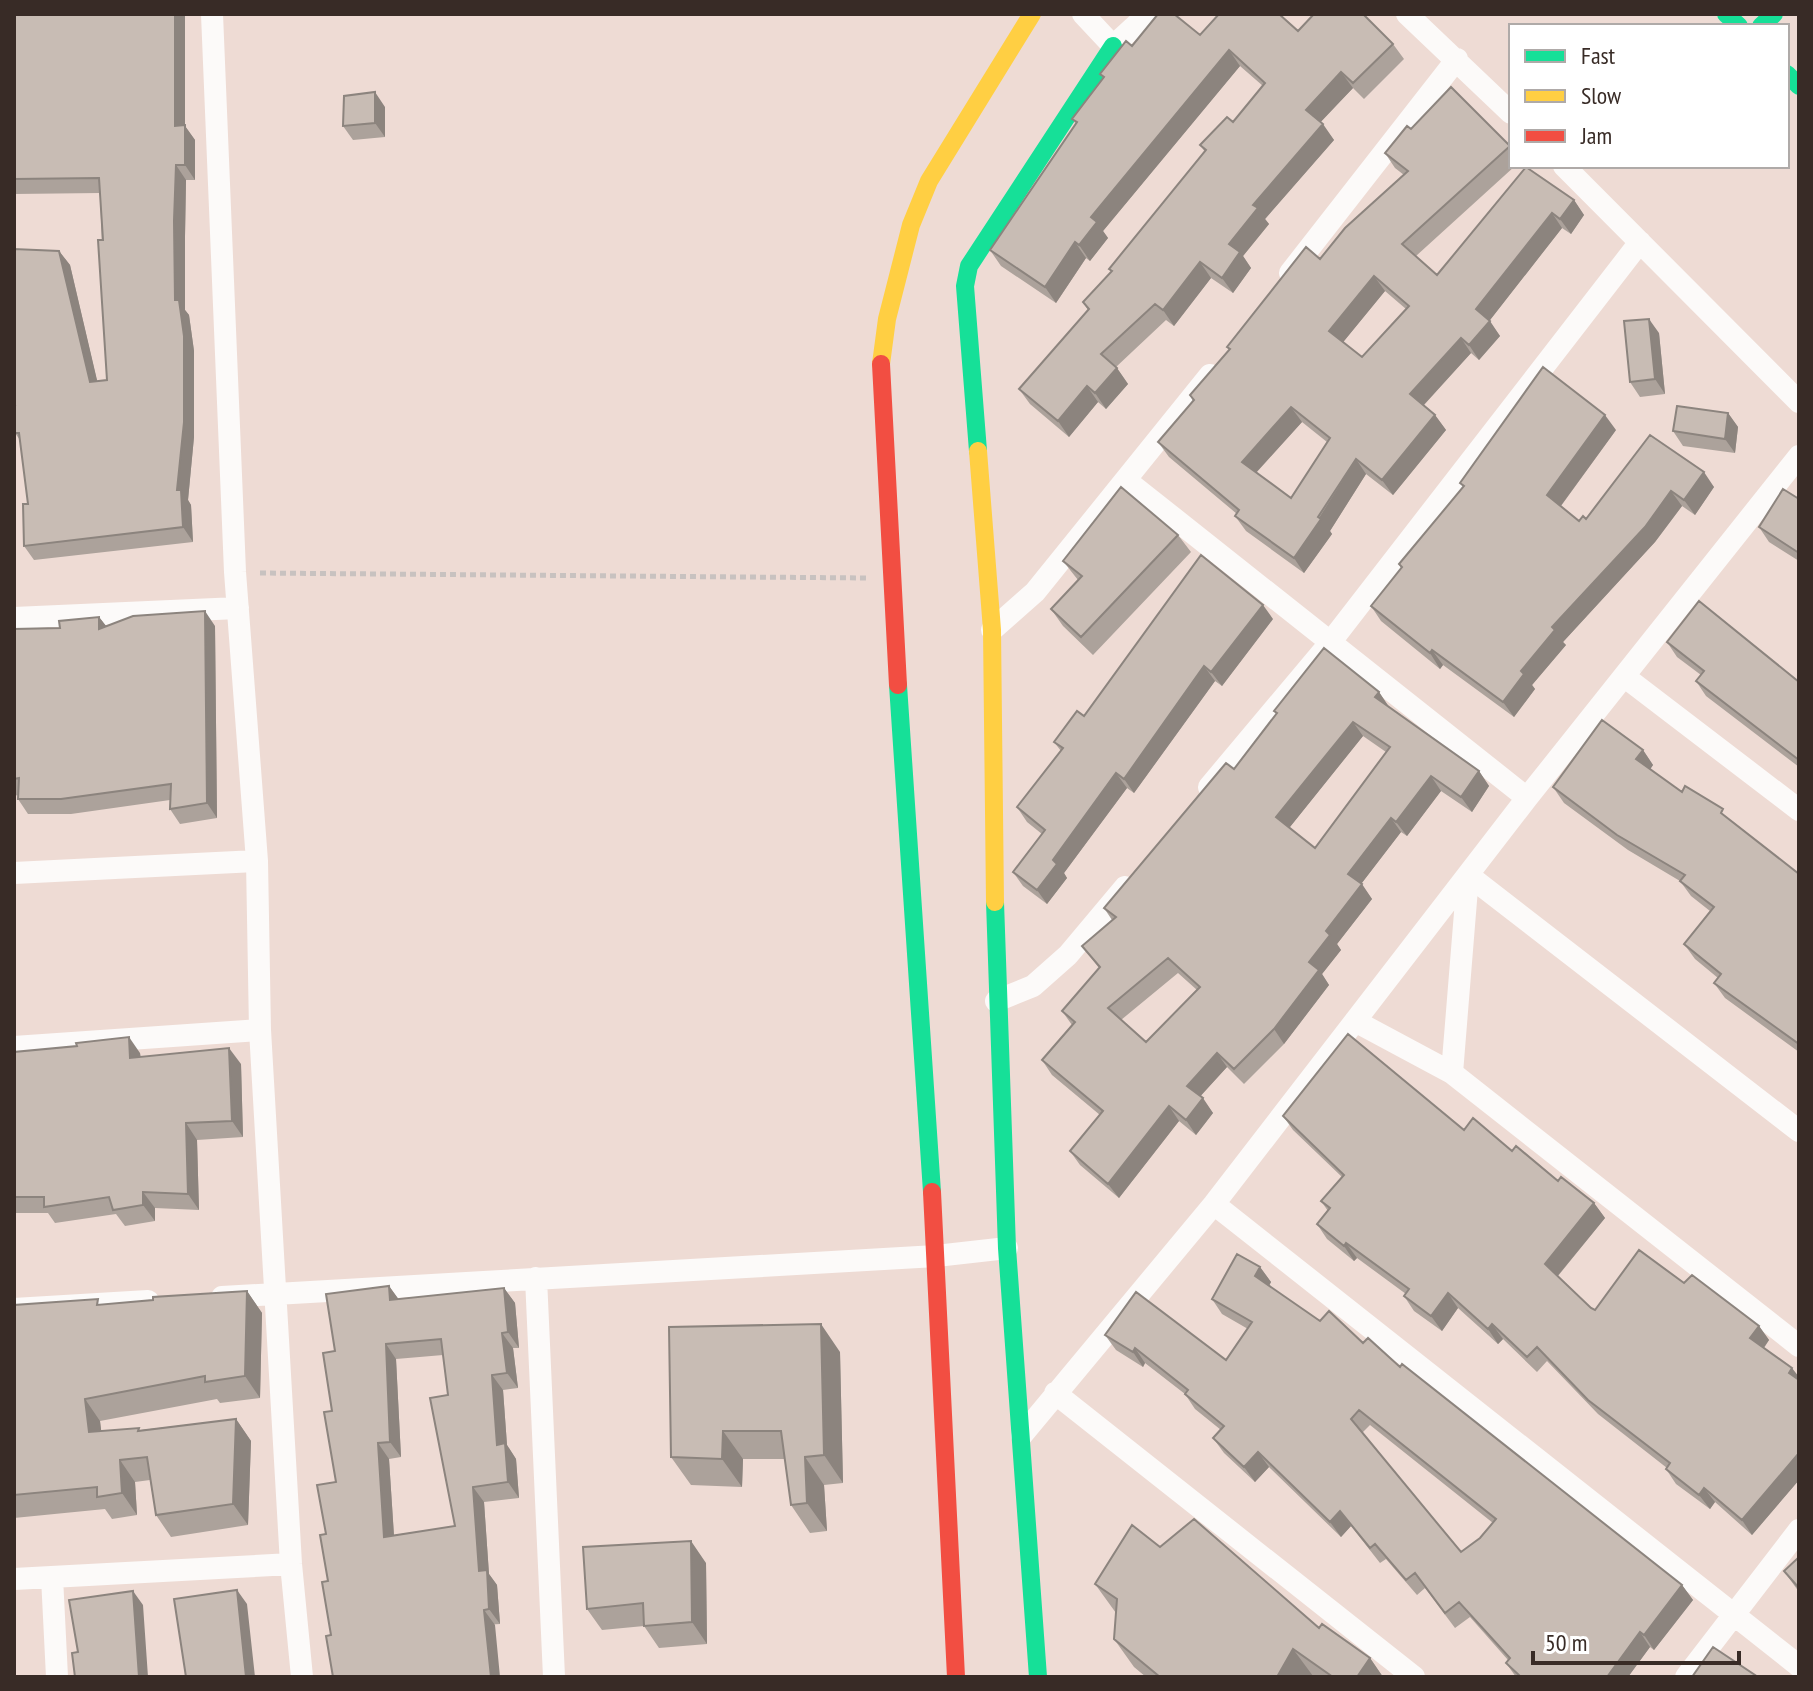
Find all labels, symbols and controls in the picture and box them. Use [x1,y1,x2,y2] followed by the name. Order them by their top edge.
[1509,24,1789,168] legend
[1581,40,1616,71] text: Fast
[1581,80,1622,111] text: Slow
[1580,120,1612,151] text: Jam
[1533,1615,1739,1665] scale bar
[1545,1627,1587,1658] text: 50 m

